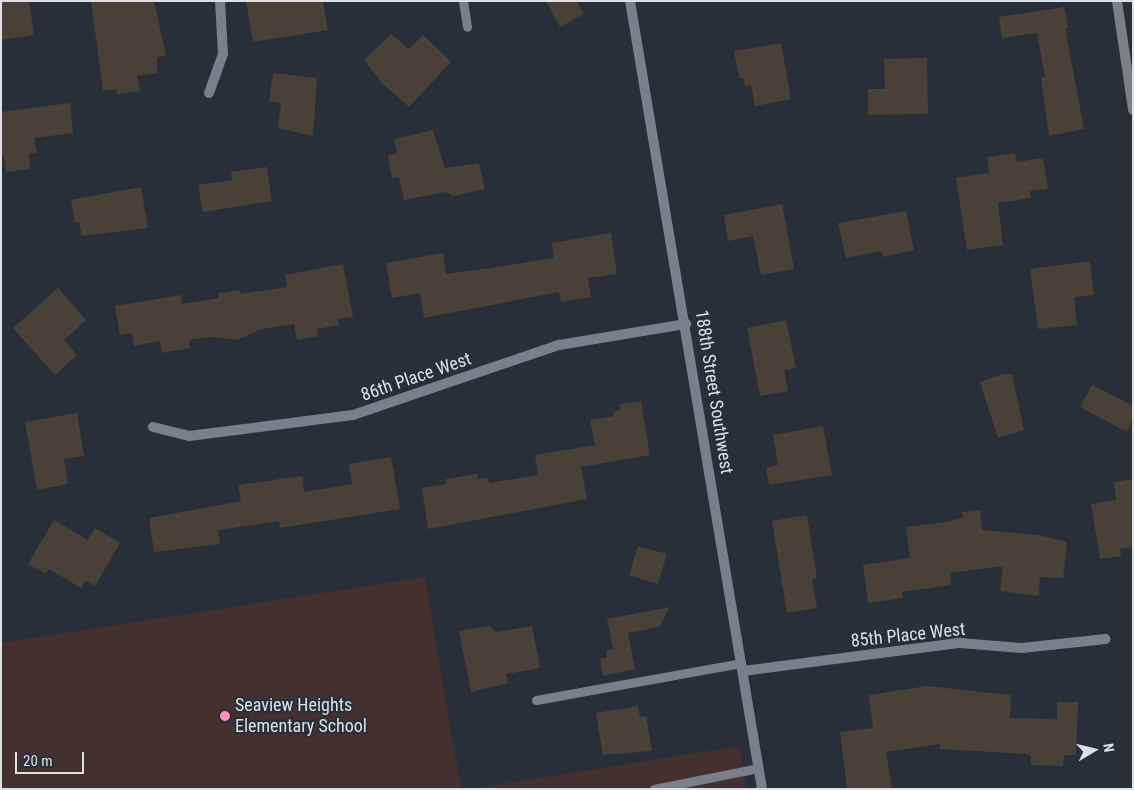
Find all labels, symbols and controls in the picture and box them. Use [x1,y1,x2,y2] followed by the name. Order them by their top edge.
[690,308,738,476] street label: 188th Street Southwest
[358,348,474,406] street label: 86th Place West
[850,618,966,652] street label: 85th Place West
[235,695,367,738] place label: Seaview Heights Elementary School
[219,710,231,722] marker: Seaview Heights Elementary School
[1069,725,1119,775] north arrow
[18,742,86,774] scale bar
[1100,742,1117,753] text: N
[23,752,53,770] text: 20 m

